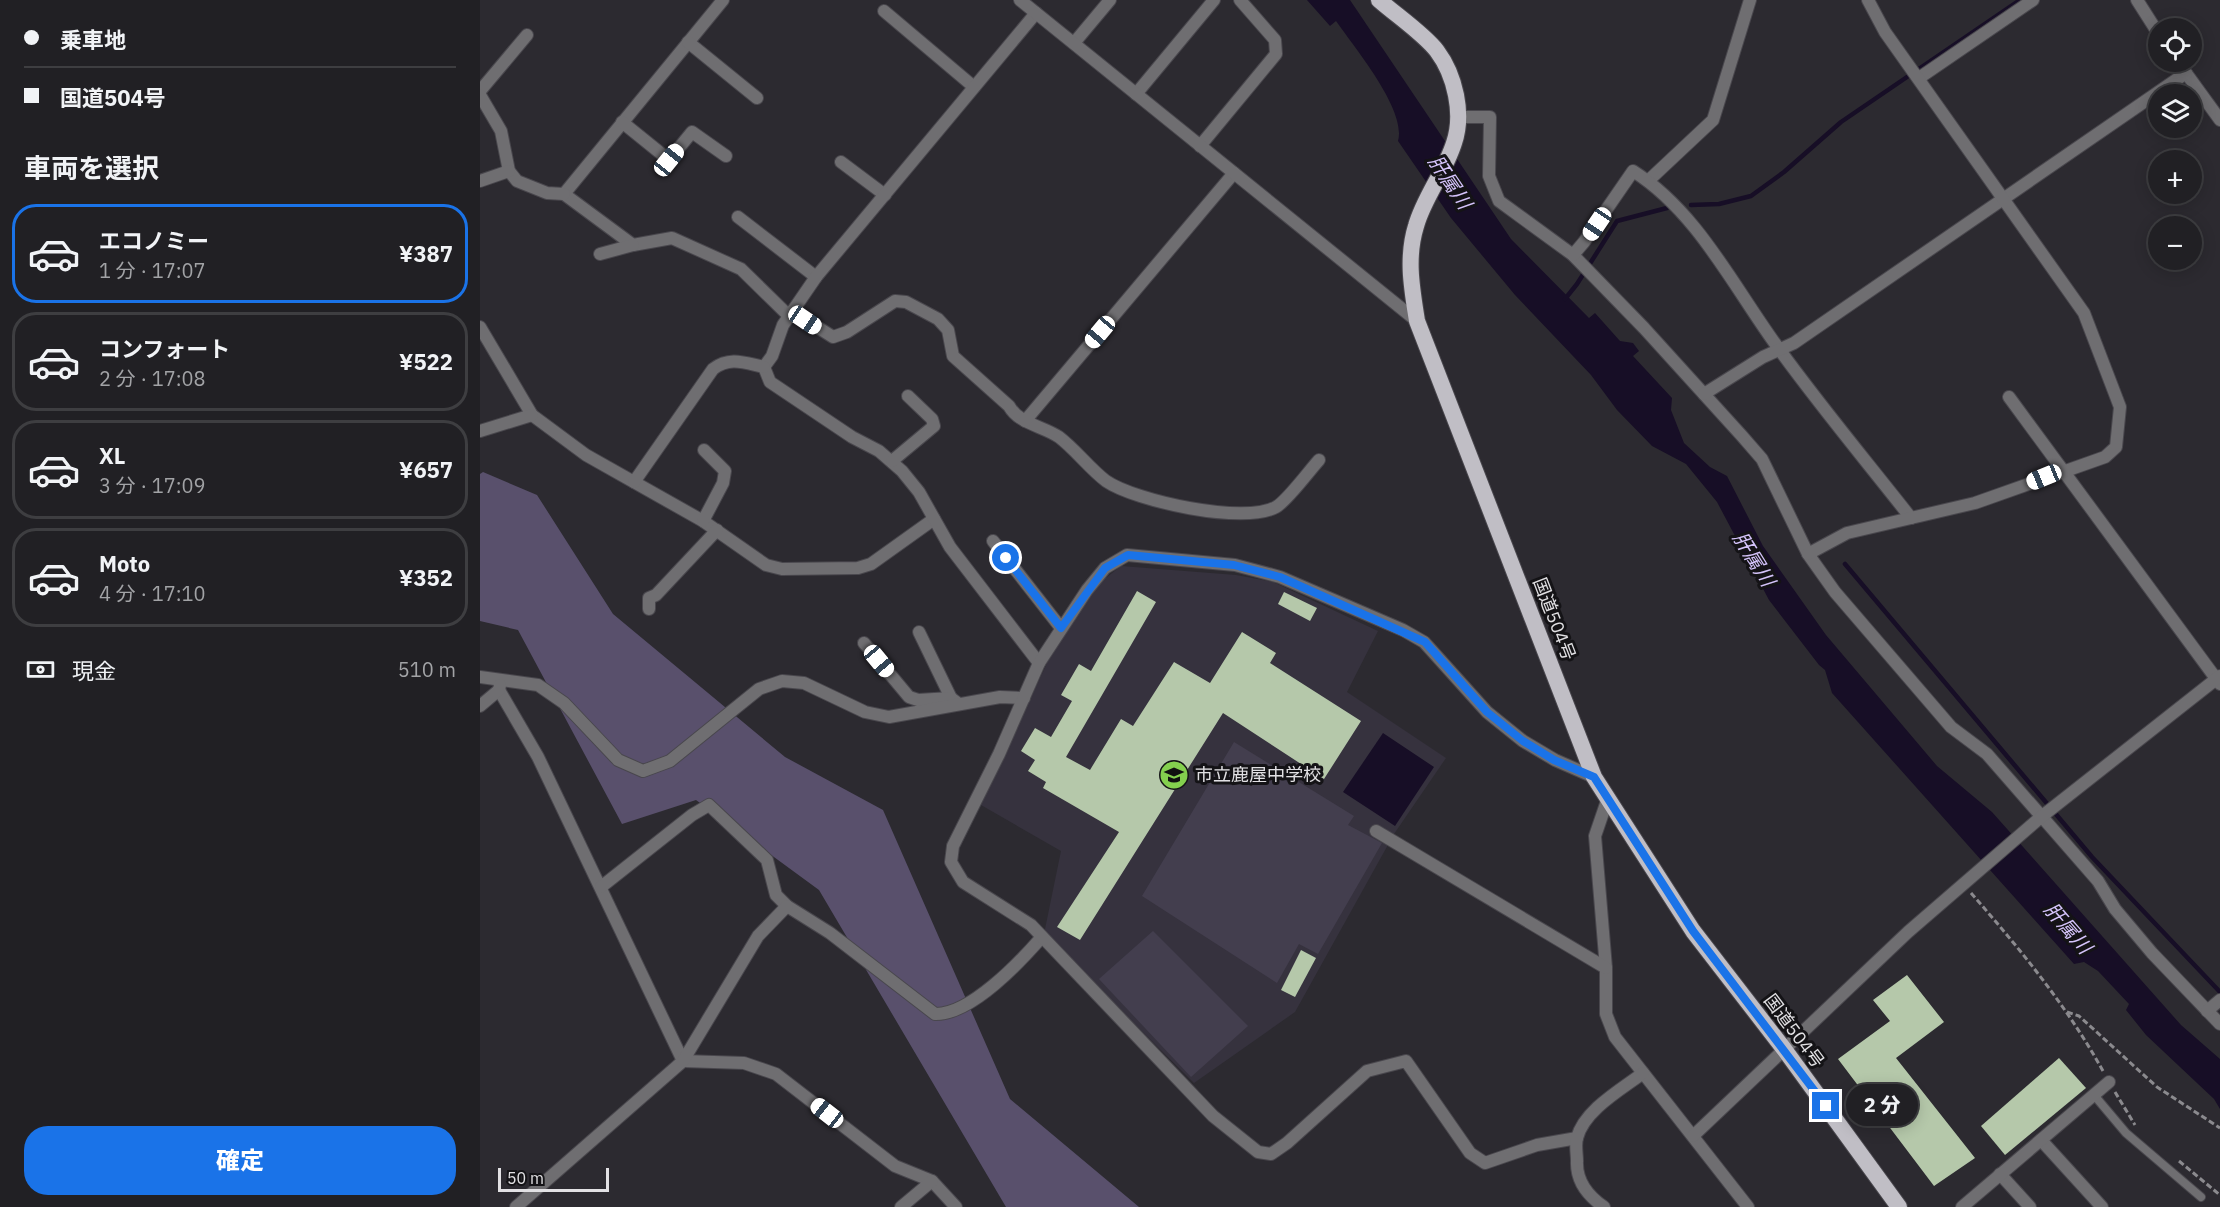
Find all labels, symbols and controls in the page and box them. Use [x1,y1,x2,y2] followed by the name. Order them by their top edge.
[2148,18,2202,270] map controls
[2148,18,2202,72] button: locate
[60,25,126,54] text: 乗車地
[60,83,166,112] text: 国道504号
[2148,84,2202,138] button: layers
[651,140,687,180] car
[1422,149,1480,216] water label: 肝属川
[24,150,159,185] text: 車両を選択
[2148,150,2202,204] button: +
[1579,204,1615,244] car
[2148,216,2202,270] button: −
[99,226,209,255] text: エコノミー
[27,227,81,281] icon: car
[399,239,453,268] text: ¥387
[99,257,206,284] text: 1 分 · 17:07
[785,302,825,338] car
[1082,312,1118,352] car
[99,334,230,363] text: コンフォート
[27,335,81,389] icon: car
[399,347,453,376] text: ¥522
[99,365,206,392] text: 2 分 · 17:08
[99,441,125,470] text: XL
[27,443,81,497] icon: car
[399,455,453,484] text: ¥657
[2024,462,2064,492] car
[99,472,206,499] text: 3 分 · 17:09
[1727,526,1783,593] water label: 肝属川
[992,544,1019,571] route start
[99,549,150,578] text: Moto
[27,551,81,605] icon: car
[399,563,453,592] text: ¥352
[1528,574,1581,663] street label: 国道504号
[99,580,206,607] text: 4 分 · 17:10
[861,641,897,681] car
[24,653,57,686] icon: cash
[72,656,116,685] text: 現金
[398,656,456,683] text: 510 m
[1158,759,1190,791] school or university icon: 市立鹿屋中学校
[1195,763,1321,786] place label: 市立鹿屋中学校
[2039,896,2100,961] water label: 肝属川
[1759,989,1830,1072] street label: 国道504号
[1847,1085,1919,1127] callout: 2 分
[1864,1091,1900,1118] text: 2 分
[1812,1092,1839,1119] route end
[807,1095,847,1131] car
[24,1126,456,1195] button: 確定
[498,1165,609,1192] scale bar
[507,1168,544,1188] text: 50 m

